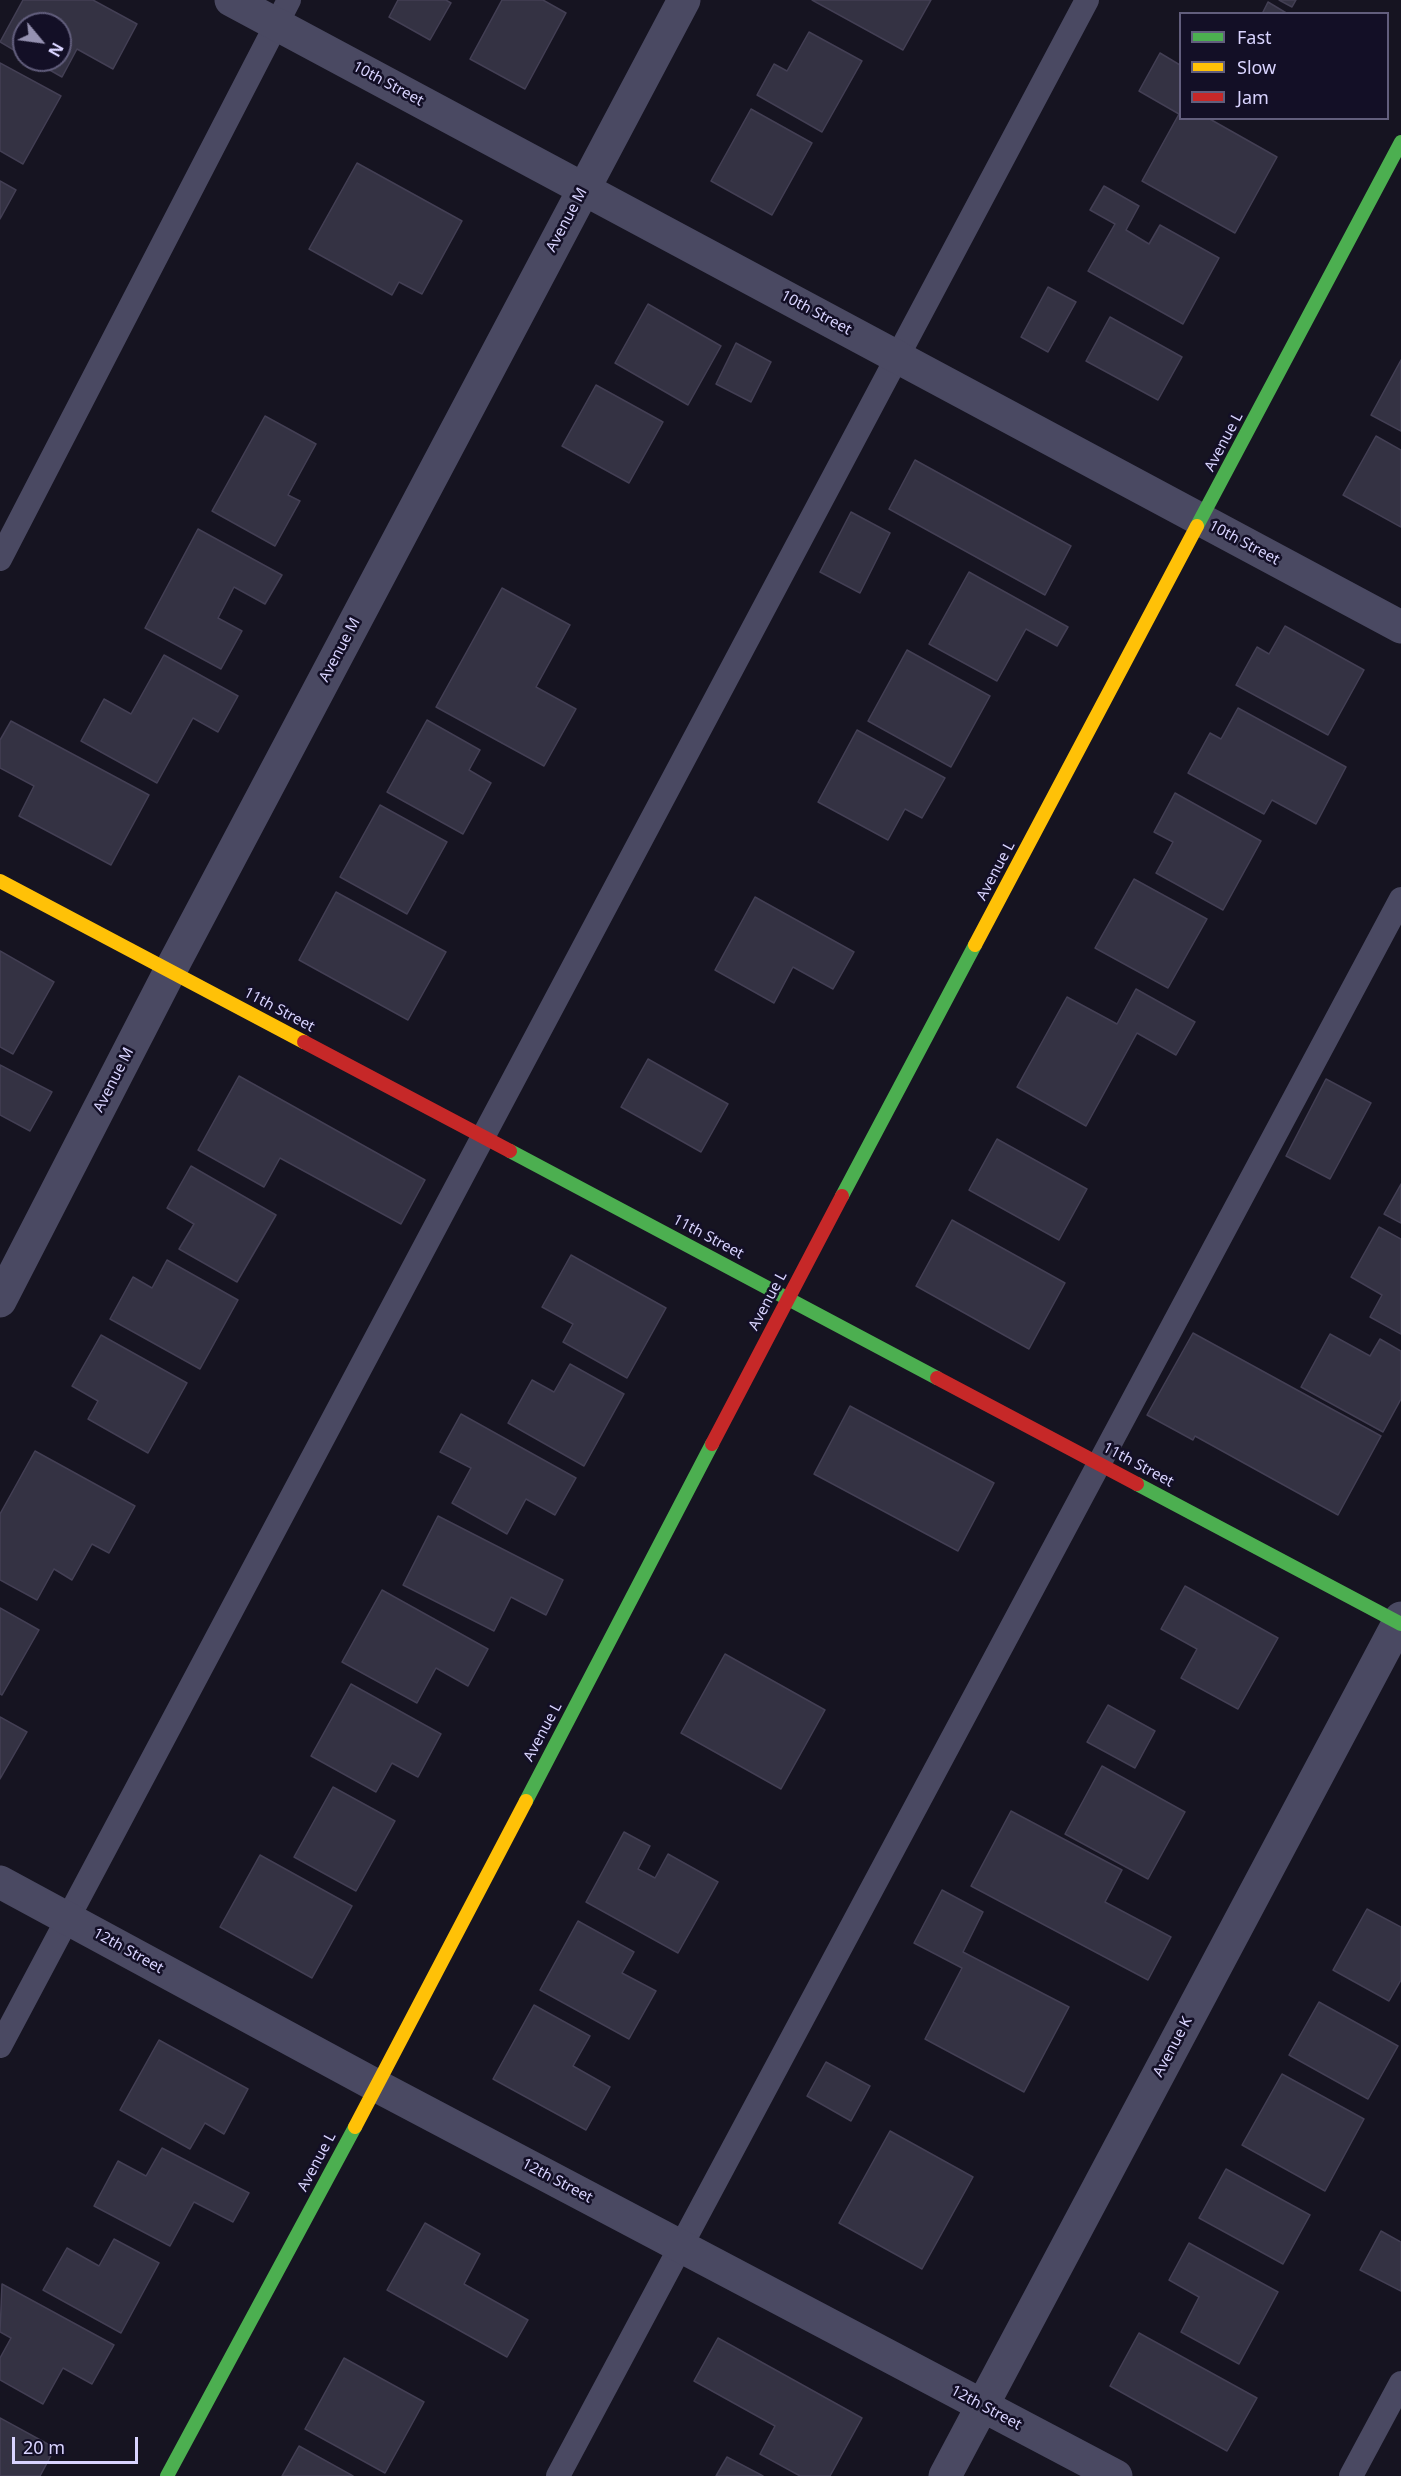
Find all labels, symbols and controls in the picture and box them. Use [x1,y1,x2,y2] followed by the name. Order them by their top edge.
[12,12,72,72] north arrow
[1179,12,1389,120] legend
[1237,25,1272,49] text: Fast
[43,39,69,61] text: N
[1237,55,1276,79] text: Slow
[350,58,426,110] street label: 10th Street
[1237,85,1269,109] text: Jam
[543,185,591,255] street label: Avenue M
[778,287,854,339] street label: 10th Street
[1201,409,1247,475] street label: Avenue L
[1206,517,1282,569] street label: 10th Street
[316,615,364,685] street label: Avenue M
[973,838,1019,904] street label: Avenue L
[241,984,317,1036] street label: 11th Street
[90,1045,138,1115] street label: Avenue M
[670,1211,746,1263] street label: 11th Street
[745,1268,791,1334] street label: Avenue L
[1100,1439,1176,1491] street label: 11th Street
[520,1699,566,1765] street label: Avenue L
[90,1924,166,1978] street label: 12th Street
[1150,2014,1196,2080] street label: Avenue K
[294,2129,340,2195] street label: Avenue L
[519,2155,595,2207] street label: 12th Street
[948,2382,1024,2434] street label: 12th Street
[15,2425,141,2463] scale bar
[23,2435,65,2459] text: 20 m

